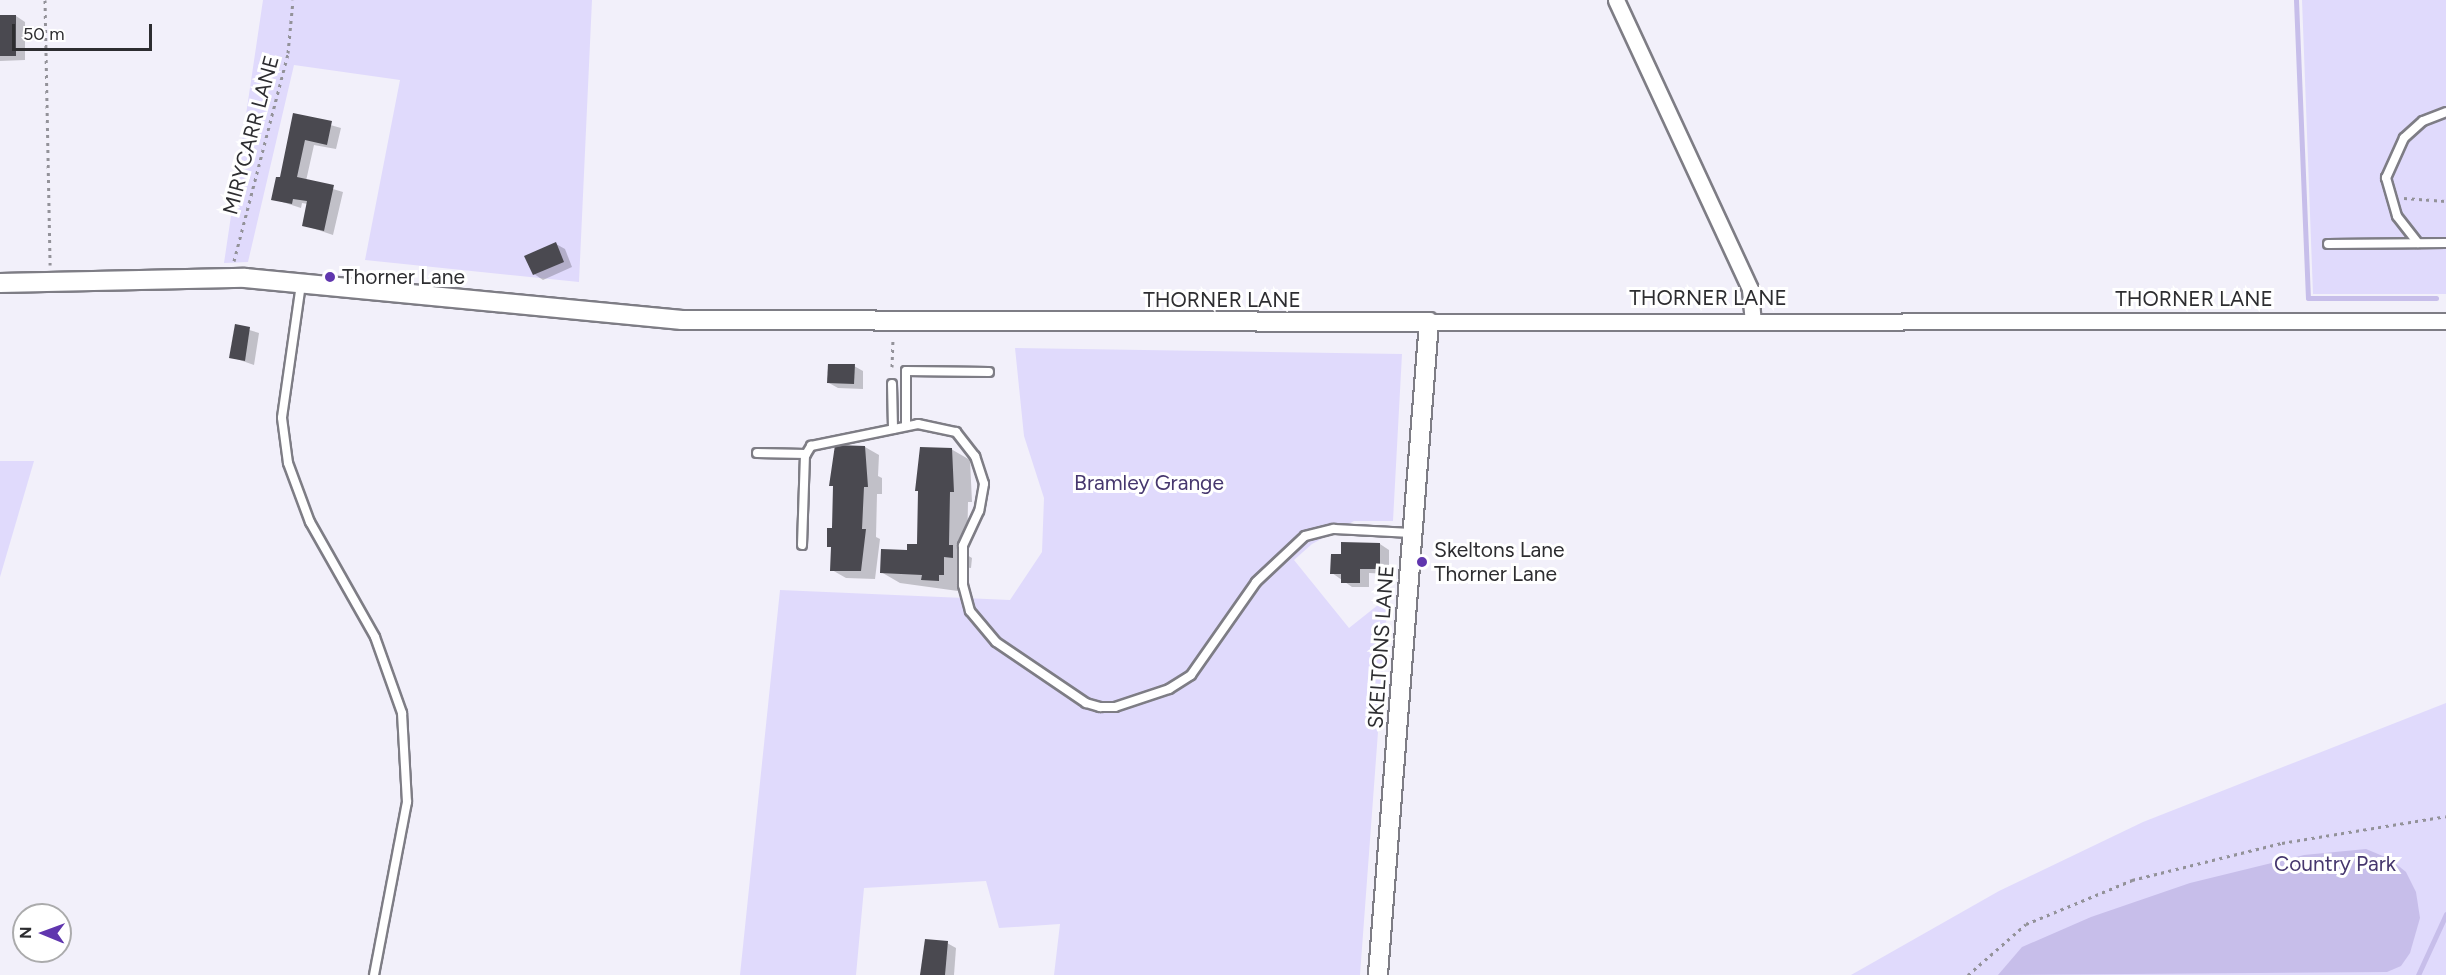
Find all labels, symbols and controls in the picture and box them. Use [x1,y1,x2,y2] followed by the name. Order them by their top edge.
[15,12,154,50] scale bar
[23,23,65,45] text: 50 m
[218,53,284,217] street label: MIRYCARR LANE
[342,264,465,290] place label: Thorner Lane
[323,270,337,284] marker: Thorner Lane
[1629,285,1787,311] street label: THORNER LANE
[2115,286,2273,312] street label: THORNER LANE
[1143,287,1301,313] street label: THORNER LANE
[1074,470,1224,496] park label: Bramley Grange
[1434,537,1565,587] place label: Skeltons Lane Thorner Lane
[1415,555,1429,569] marker: Skeltons Lane Thorner Lane
[1363,565,1399,729] street label: SKELTONS LANE
[2274,851,2396,877] park label: Country Park
[12,903,72,963] north arrow
[16,926,35,939] text: N

